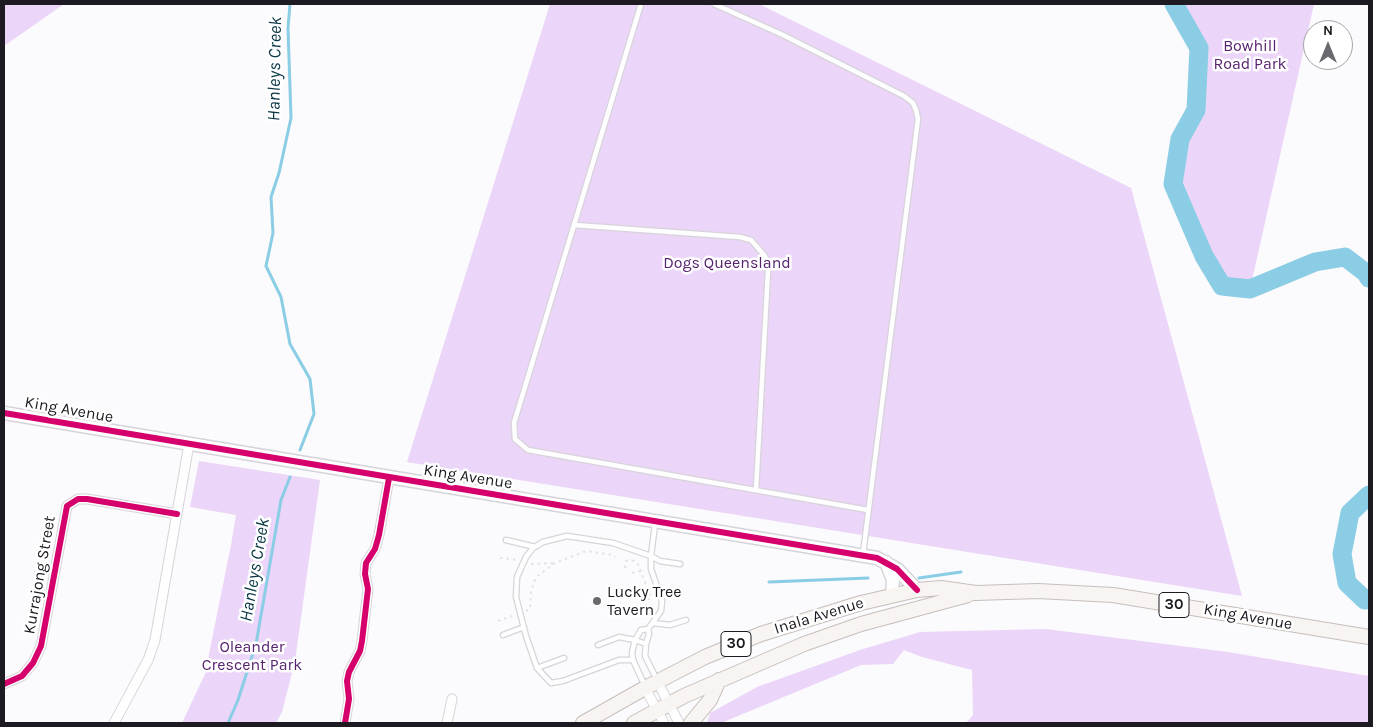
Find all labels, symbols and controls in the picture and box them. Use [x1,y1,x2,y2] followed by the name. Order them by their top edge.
[263,16,287,122] water label: Hanleys Creek
[1303,20,1353,70] north arrow
[1323,22,1333,39] text: N
[1213,36,1287,74] park label: Bowhill Road Park
[663,253,791,273] park label: Dogs Queensland
[23,393,115,427] street label: King Avenue
[422,461,514,493] street label: King Avenue
[20,514,60,636] street label: Kurrajong Street
[235,517,275,623] water label: Hanleys Creek
[607,582,681,620] place label: Lucky Tree Tavern
[1159,592,1189,618] road number: 30
[772,593,866,639] street label: Inala Avenue
[591,595,603,607] marker: Lucky Tree Tavern
[1202,600,1294,634] street label: King Avenue
[721,632,751,656] road number: 30
[202,637,302,675] park label: Oleander Crescent Park

